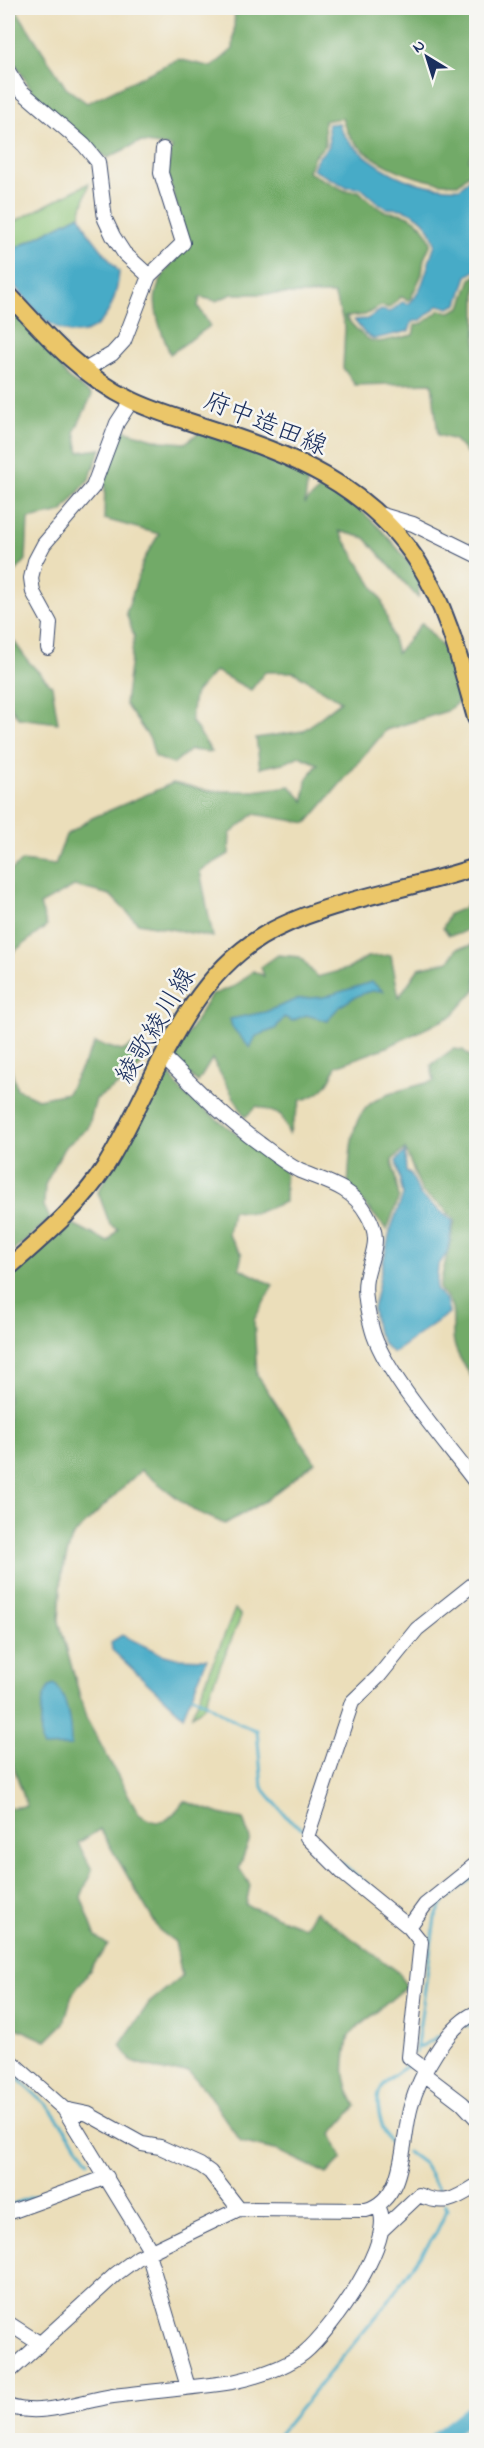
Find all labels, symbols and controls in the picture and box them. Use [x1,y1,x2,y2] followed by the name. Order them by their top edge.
[397,27,457,87] north arrow
[407,34,431,60] text: N
[198,383,332,467] street label: 府中造田線
[107,960,207,1092] street label: 綾歌綾川線

